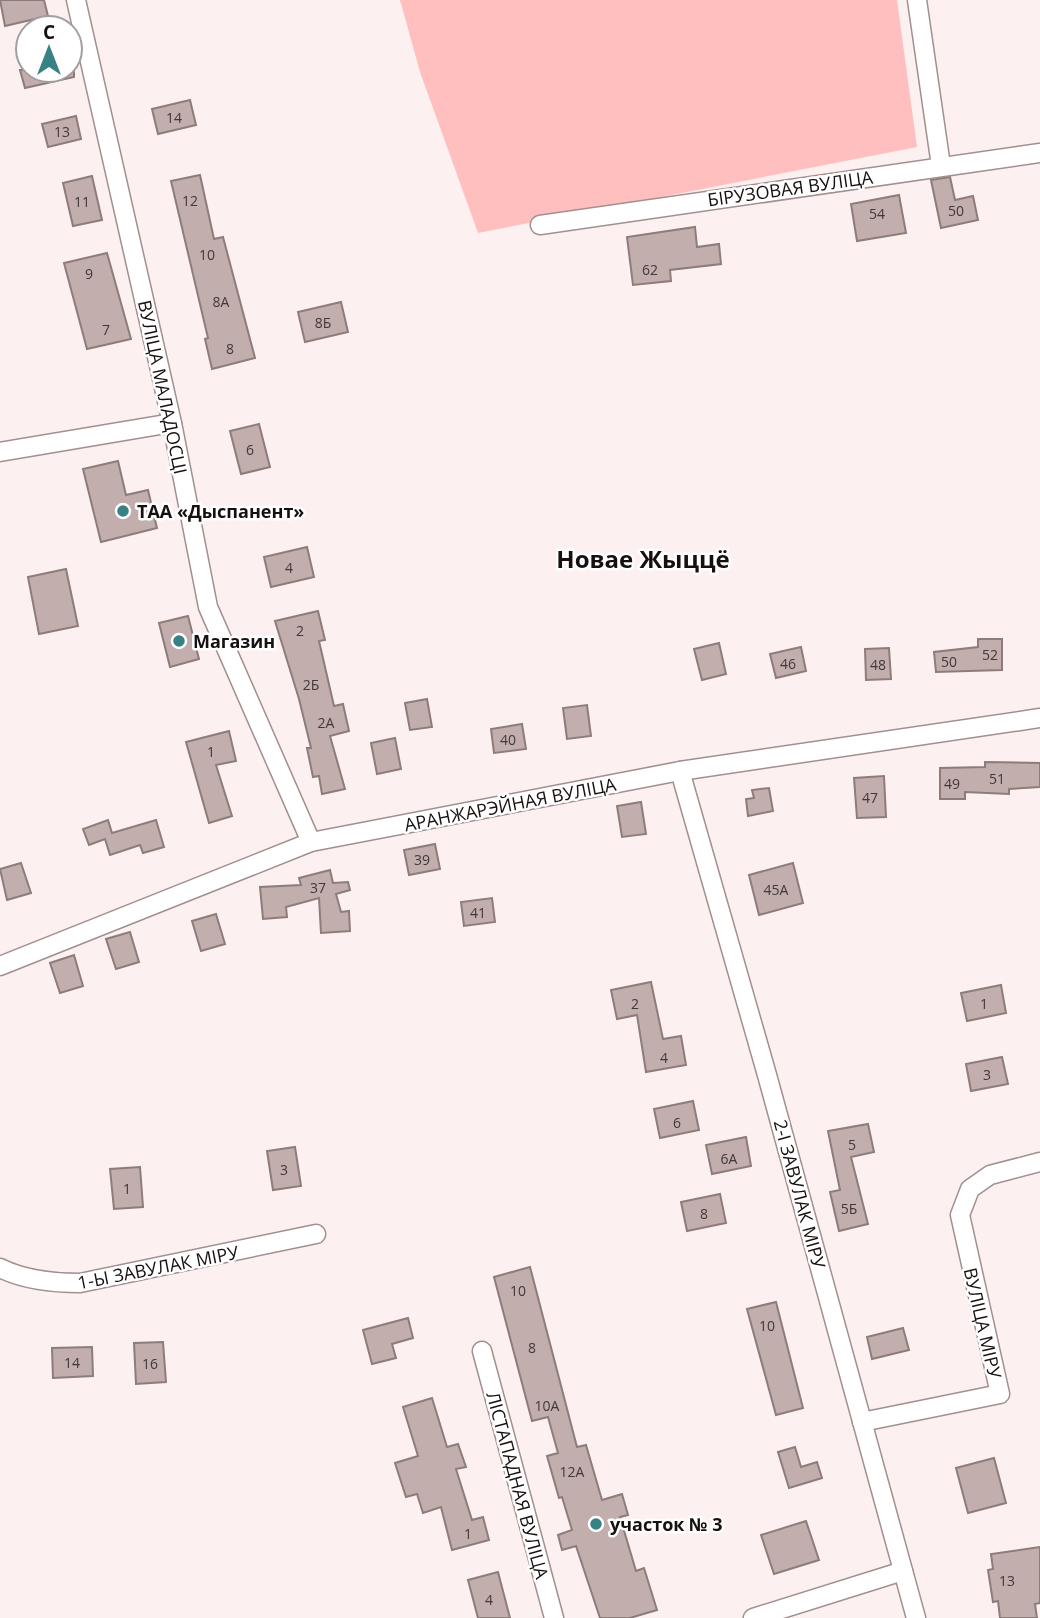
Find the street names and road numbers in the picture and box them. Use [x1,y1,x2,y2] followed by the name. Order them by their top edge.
[706,164,875,211] street label: БІРУЗОВАЯ ВУЛІЦА
[133,298,193,476] street label: ВУЛІЦА МАЛАДОСЦІ
[402,772,618,836] street label: АРАНЖАРЭЙНАЯ ВУЛІЦА
[769,1117,832,1272] street label: 2-І ЗАВУЛАК МІРУ
[75,1239,241,1294] street label: 1-Ы ЗАВУЛАК МІРУ
[959,1265,1008,1382] street label: ВУЛІЦА МІРУ
[481,1389,555,1582] street label: ЛІСТАПАДНАЯ ВУЛІЦА

